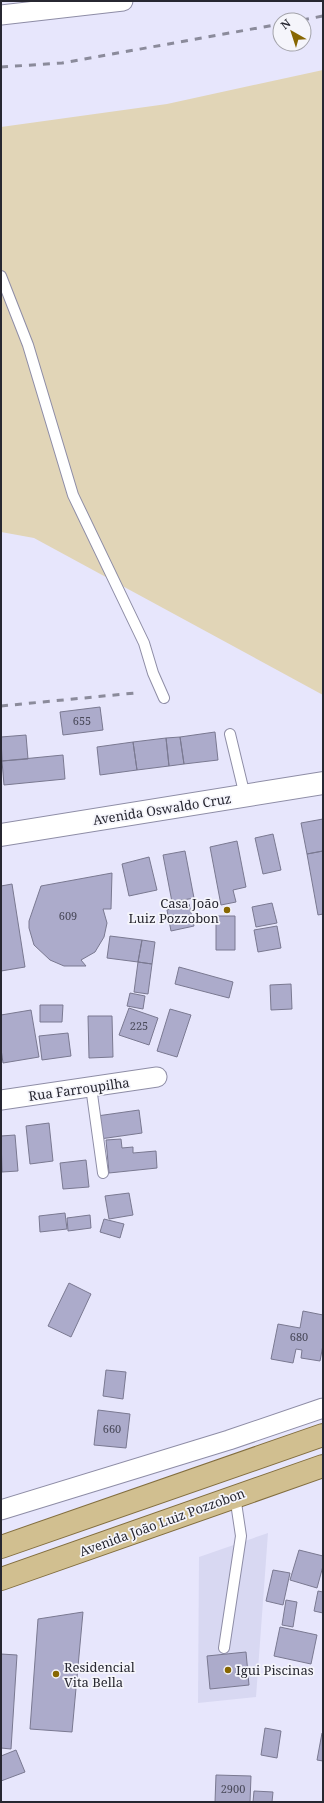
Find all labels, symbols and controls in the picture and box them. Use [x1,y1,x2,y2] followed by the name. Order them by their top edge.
[272,12,312,52] north arrow
[277,15,294,32] text: N
[73,713,91,728] house number: 655
[91,789,233,829] street label: Avenida Oswaldo Cruz
[128,894,220,927] place label: Casa João Luiz Pozzobon
[222,905,232,915] marker: Casa João Luiz Pozzobon
[59,908,77,923] house number: 609
[130,1018,148,1033] house number: 225
[27,1073,131,1105] street label: Rua Farroupilha
[290,1329,308,1344] house number: 680
[103,1421,121,1436] house number: 660
[77,1483,248,1560] street label: Avenida João Luiz Pozzobon
[64,1658,135,1691] place label: Residencial Vita Bella
[236,1661,314,1679] place label: Igui Piscinas
[223,1665,233,1675] marker: Igui Piscinas
[51,1669,61,1679] marker: Residencial Vita Bella
[221,1781,245,1796] house number: 2900

